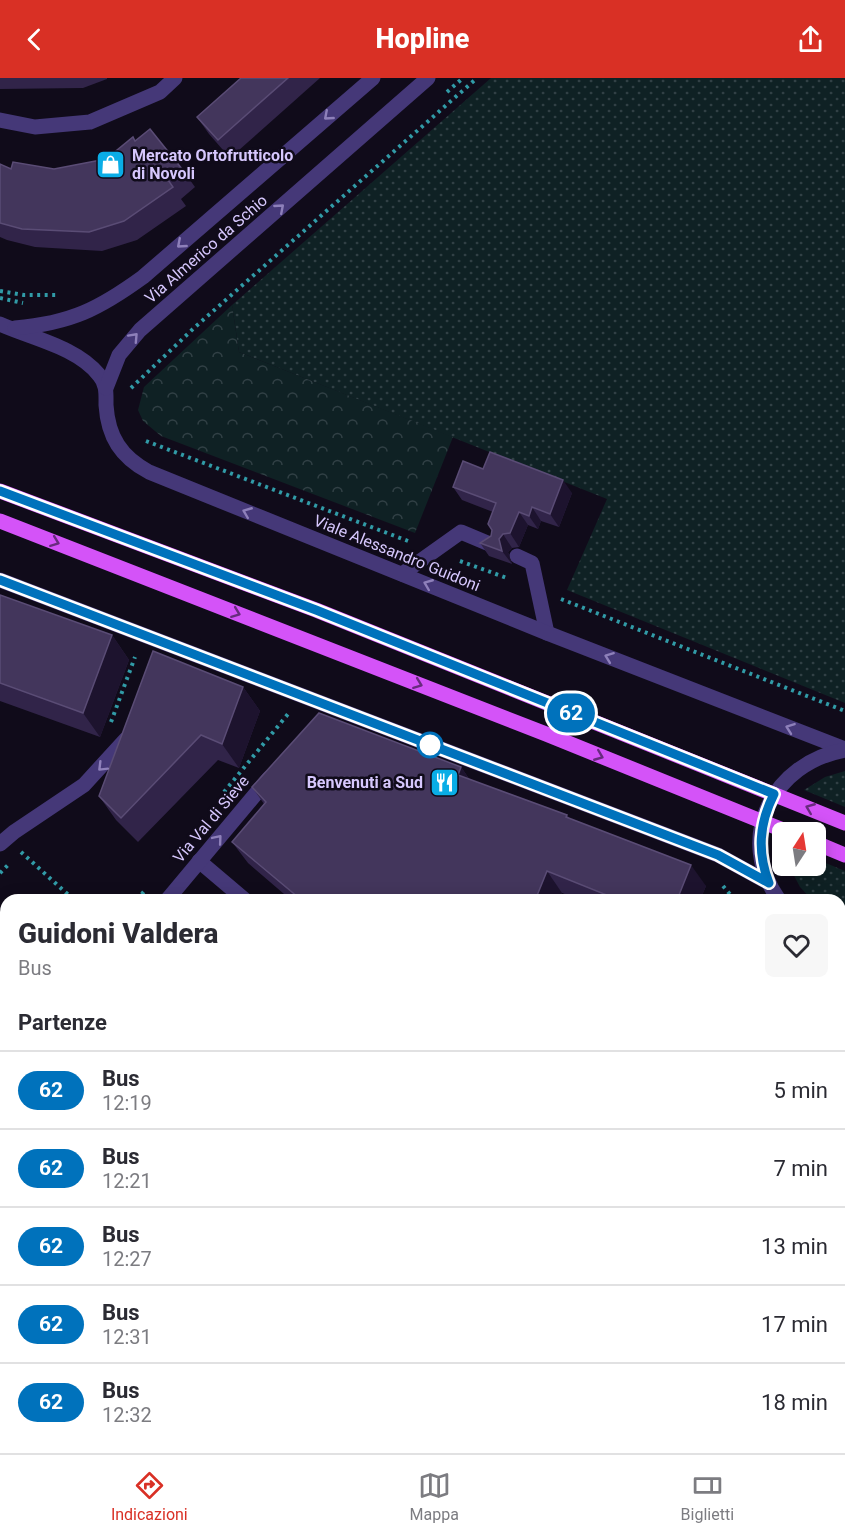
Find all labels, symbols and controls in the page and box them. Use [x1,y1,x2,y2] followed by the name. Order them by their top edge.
[18,23,51,56] icon: back
[376,23,469,55] text: Hopline
[794,23,827,56] icon: share
[325,109,335,120] one-way arrow
[132,146,293,183] place label: Mercato Ortofrutticolo di Novoli
[95,148,127,180] shop icon: Mercato Ortofrutticolo di Novoli
[141,191,271,307] street label: Via Almerico da Schio
[273,204,284,215] one-way arrow
[177,237,188,248] one-way arrow
[126,333,137,344] one-way arrow
[242,507,253,519] one-way arrow
[311,511,483,595] street label: Viale Alessandro Guidoni
[48,535,59,547] one-way arrow
[423,579,434,591] one-way arrow
[230,606,241,618] one-way arrow
[604,652,614,665] one-way arrow
[412,677,423,689] one-way arrow
[544,694,598,732] line badge: 62
[559,701,583,725] text: 62
[785,723,796,736] one-way arrow
[417,732,443,758] unlabelled marker
[593,749,604,761] one-way arrow
[98,760,109,771] one-way arrow
[428,766,460,798] restaurant icon: Benvenuti a Sud
[169,772,253,866] street label: Via Val di Sieve
[307,773,423,792] place label: Benvenuti a Sud
[805,803,816,815] one-way arrow
[772,822,826,876] north arrow
[772,822,826,876] map controls
[211,835,222,846] one-way arrow
[765,914,828,977] button: heart
[18,917,218,950] text: Guidoni Valdera
[18,956,52,980] text: Bus
[18,1010,107,1035] text: Partenze
[102,1066,140,1091] text: Bus
[39,1078,63,1102] text: 62
[773,1078,828,1103] text: 5 min
[102,1091,152,1115] text: 12:19
[102,1144,140,1169] text: Bus
[39,1156,63,1180] text: 62
[773,1156,828,1181] text: 7 min
[102,1169,152,1193] text: 12:21
[102,1222,140,1247] text: Bus
[39,1234,63,1258] text: 62
[761,1234,828,1259] text: 13 min
[102,1247,152,1271] text: 12:27
[102,1300,140,1325] text: Bus
[39,1312,63,1336] text: 62
[761,1312,828,1337] text: 17 min
[102,1325,152,1349] text: 12:31
[102,1378,140,1403] text: Bus
[39,1390,63,1414] text: 62
[761,1390,828,1415] text: 18 min
[102,1403,152,1427] text: 12:32
[111,1469,188,1524] tab: Indicazioni
[410,1469,459,1524] tab: Mappa
[681,1469,734,1524] tab: Biglietti

